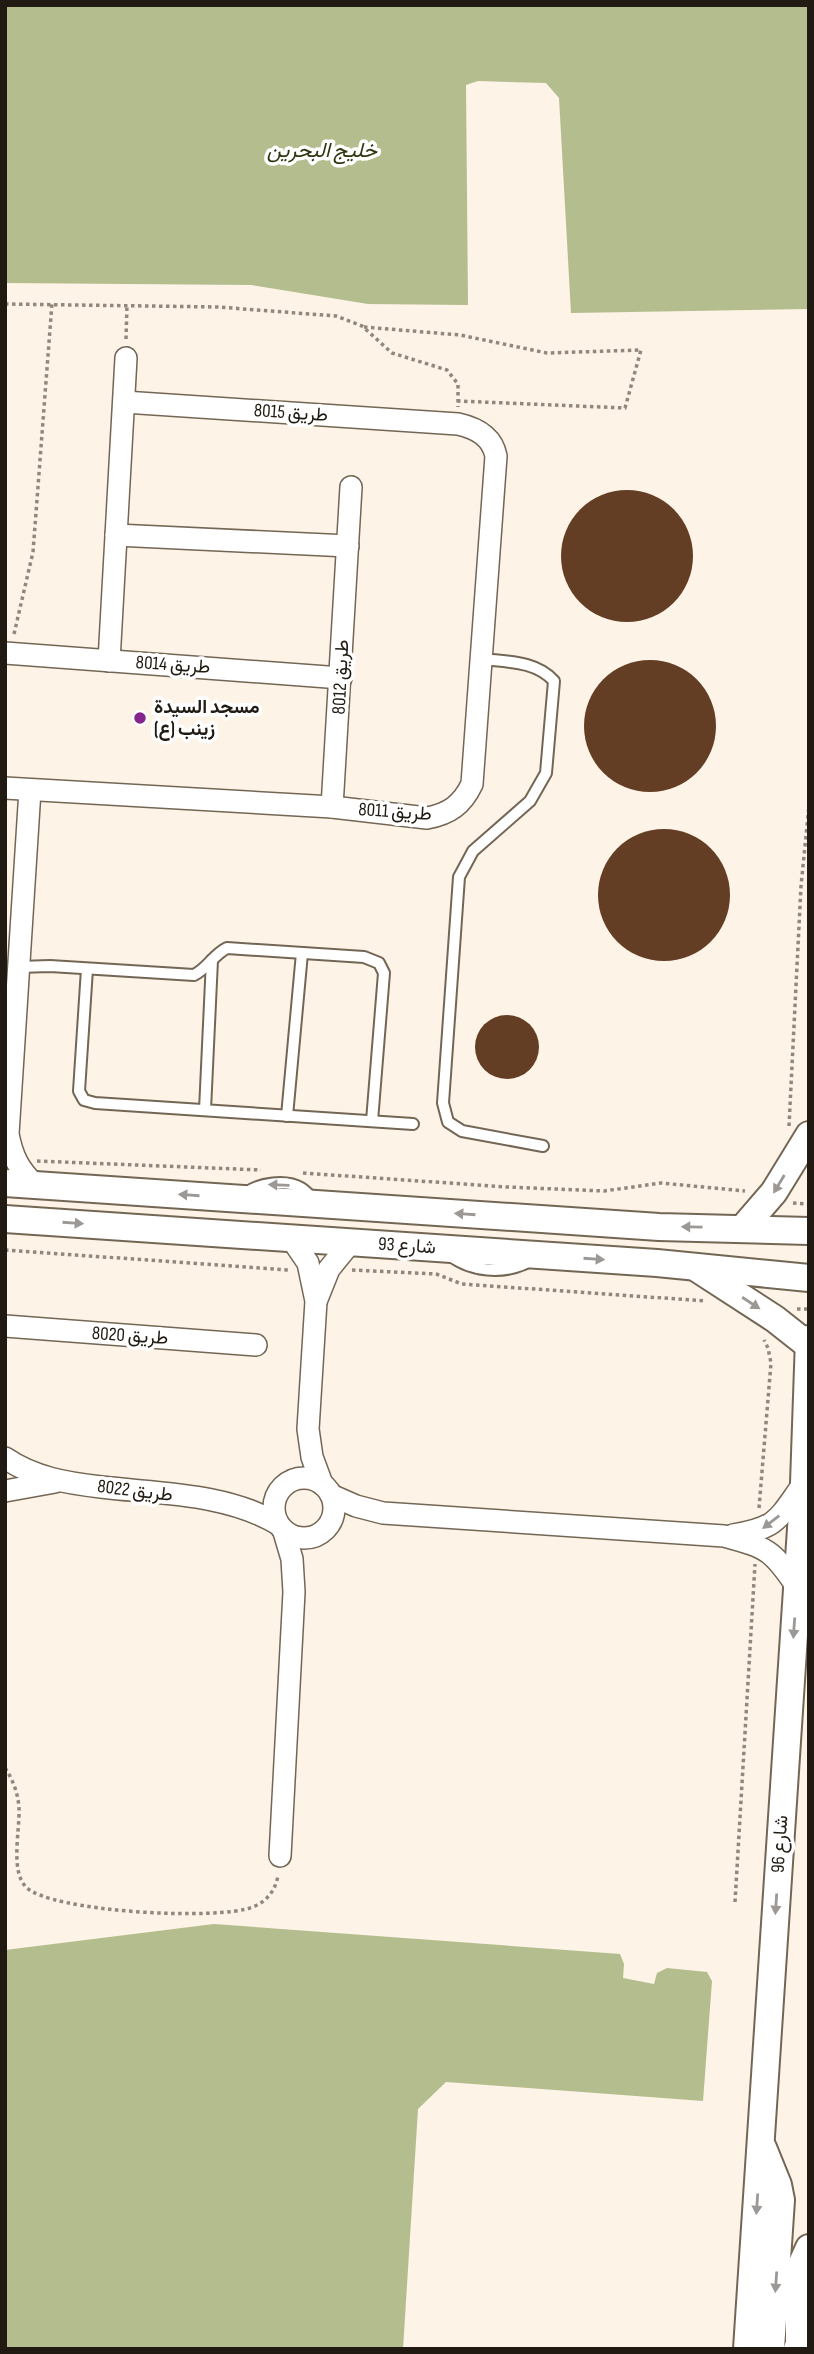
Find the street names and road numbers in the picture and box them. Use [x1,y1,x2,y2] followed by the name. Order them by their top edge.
[253,399,329,427] street label: طريق 8015
[328,639,354,715] street label: طريق 8012
[135,651,211,679] street label: طريق 8014
[358,798,432,826] street label: طريق 8011
[377,1233,437,1259] street label: شارع 93
[91,1322,169,1350] street label: طريق 8020
[96,1475,174,1507] street label: طريق 8022
[767,1814,793,1874] street label: شارع 96

